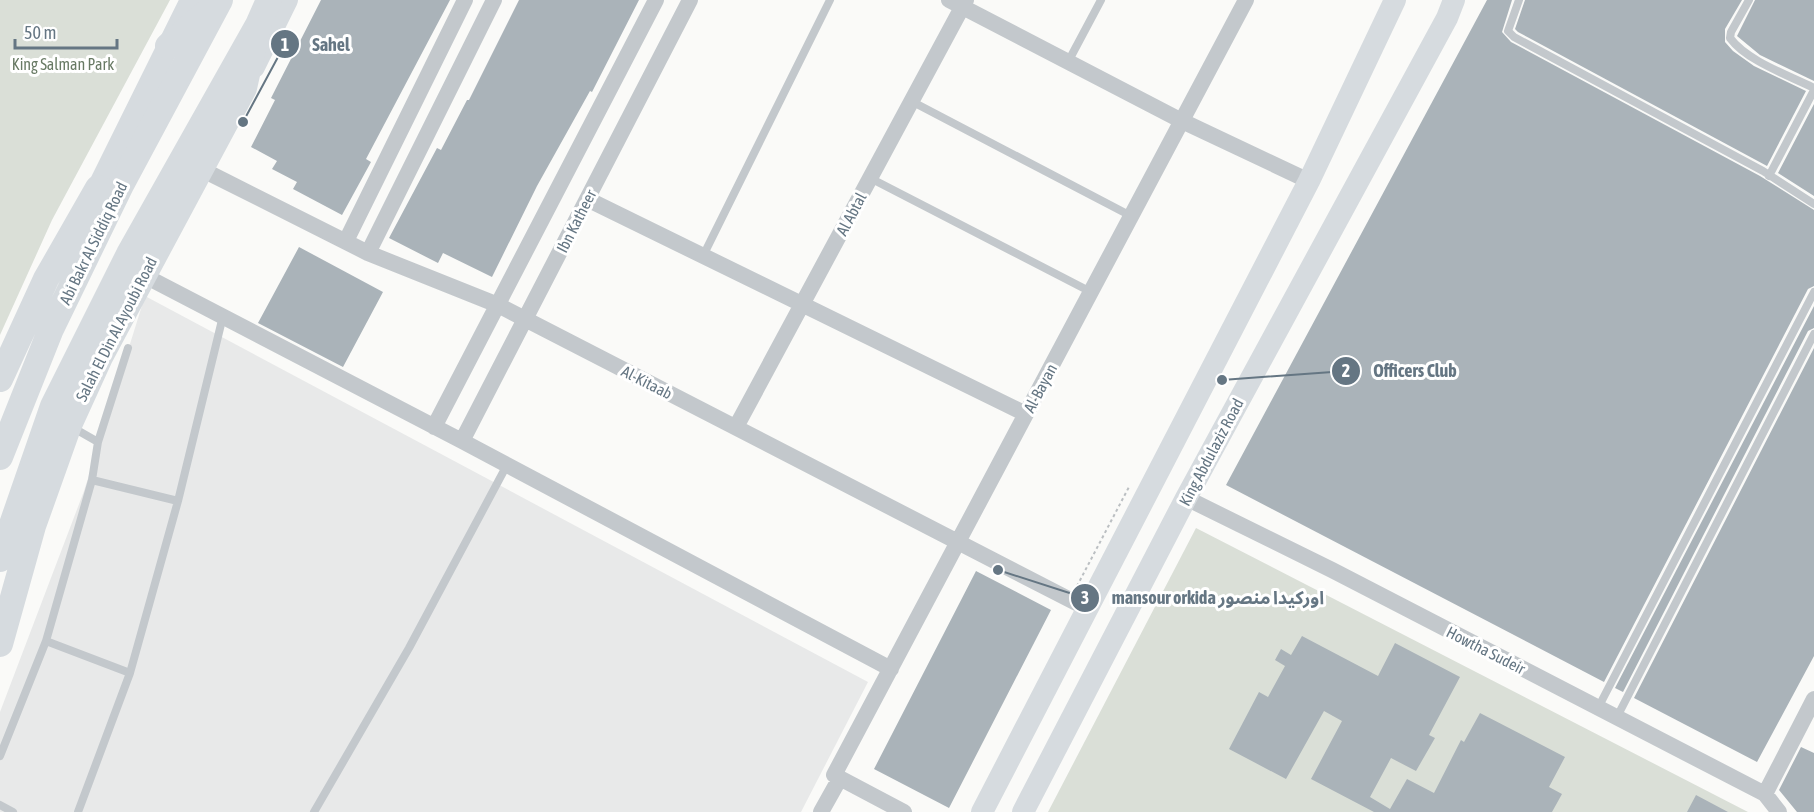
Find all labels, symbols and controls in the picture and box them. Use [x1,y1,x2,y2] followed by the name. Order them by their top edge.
[15,12,117,50] scale bar
[24,22,56,43] text: 50 m
[270,26,361,62] callout: Sahel
[281,34,289,55] text: 1
[312,34,350,55] text: Sahel
[12,55,114,74] park label: King Salman Park
[56,179,131,308] street label: Abi Bakr Al Siddiq Road
[553,186,600,255] street label: Ibn Katheer
[832,189,870,239] street label: Al Abtal
[72,254,161,405] street label: Salah El Din Al Ayoubi Road
[1331,353,1468,389] callout: Officers Club
[1020,360,1061,416] street label: Al-Bayan
[1342,360,1350,381] text: 2
[1373,360,1457,381] text: Officers Club
[619,362,675,402] street label: Al-Kitaab
[1175,395,1248,509] street label: King Abdulaziz Road
[1070,580,1337,616] callout: mansour orkida اوركيدا منصور
[1081,587,1089,608] text: 3
[1112,587,1324,609] text: mansour orkida اوركيدا منصور
[1444,622,1529,678] street label: Howtha Sudeir

